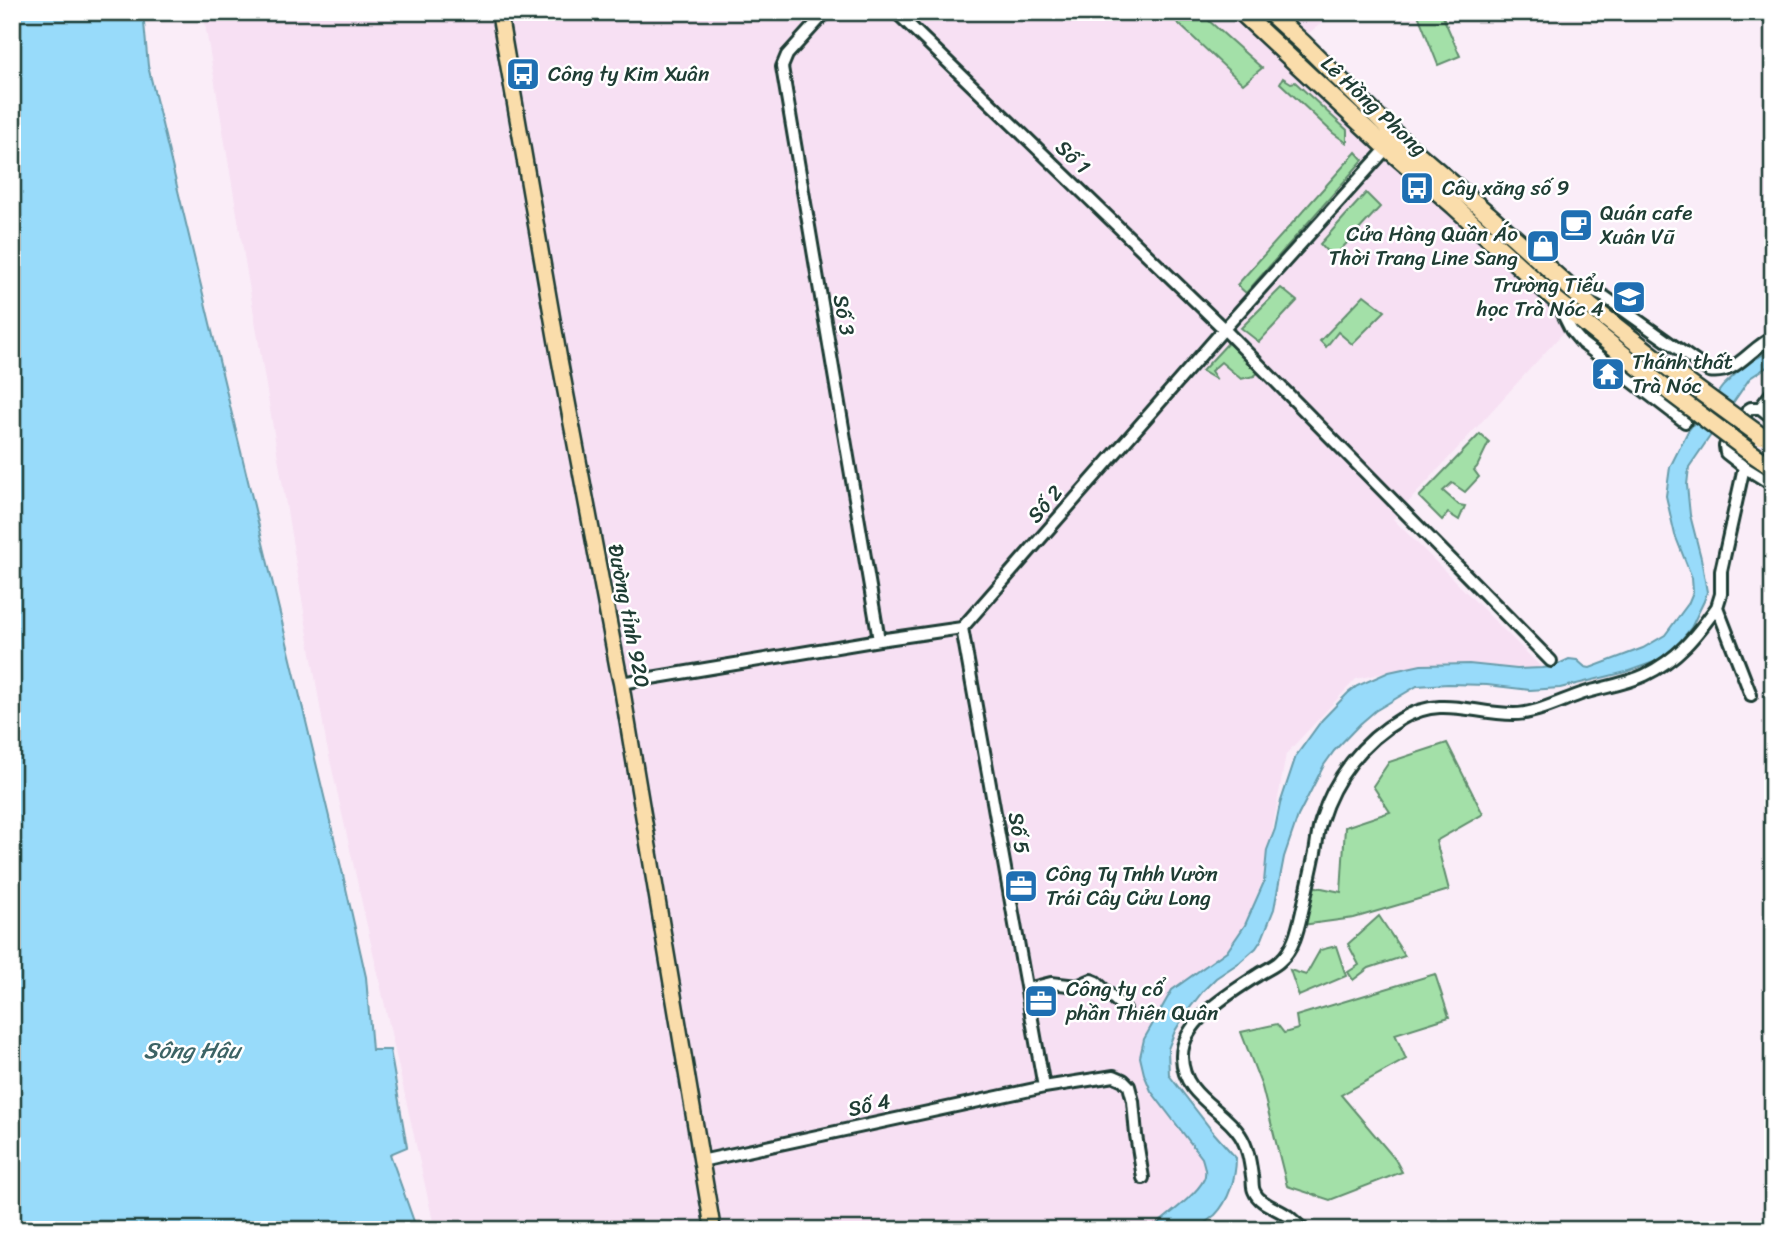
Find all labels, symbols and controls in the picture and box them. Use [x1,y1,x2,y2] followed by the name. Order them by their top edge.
[1312,46,1437,166] street label: Lê Hồng Phong
[504,55,542,93] bus stop icon: Công ty Kim Xuân
[548,55,709,93] place label: Công ty Kim Xuân
[1046,130,1100,184] street label: Số 1
[1398,169,1436,207] bus stop icon: Cây xăng số 9
[1442,169,1570,207] place label: Cây xăng số 9
[1599,194,1692,256] place label: Quán cafe Xuân Vũ
[1557,206,1595,244] cafe icon: Quán cafe Xuân Vũ
[1329,215,1518,277] place label: Cửa Hàng Quần Áo Thời Trang Line Sang
[1524,227,1562,265] shop icon: Cửa Hàng Quần Áo Thời Trang Line Sang
[1476,266,1605,328] place label: Trường Tiểu học Trà Nóc 4
[1610,278,1648,316] school or university icon: Trường Tiểu học Trà Nóc 4
[822,292,866,339] street label: Số 3
[1632,343,1733,405] place label: Thánh thất Trà Nóc
[1589,355,1627,393] temple icon: Thánh thất Trà Nóc
[1017,476,1073,532] street label: Số 2
[596,541,662,691] street label: Đường tỉnh 920
[997,809,1041,857] street label: Số 5
[1046,855,1218,917] place label: Công Ty Tnhh Vườn Trái Cây Cửu Long
[1002,867,1040,905] office icon: Công Ty Tnhh Vườn Trái Cây Cửu Long
[1065,970,1218,1032] place label: Công ty cổ phần Thiên Quân
[1022,982,1060,1020] office icon: Công ty cổ phần Thiên Quân
[144,1030,243,1071] water label: Sông Hậu
[844,1082,894,1128] street label: Số 4

